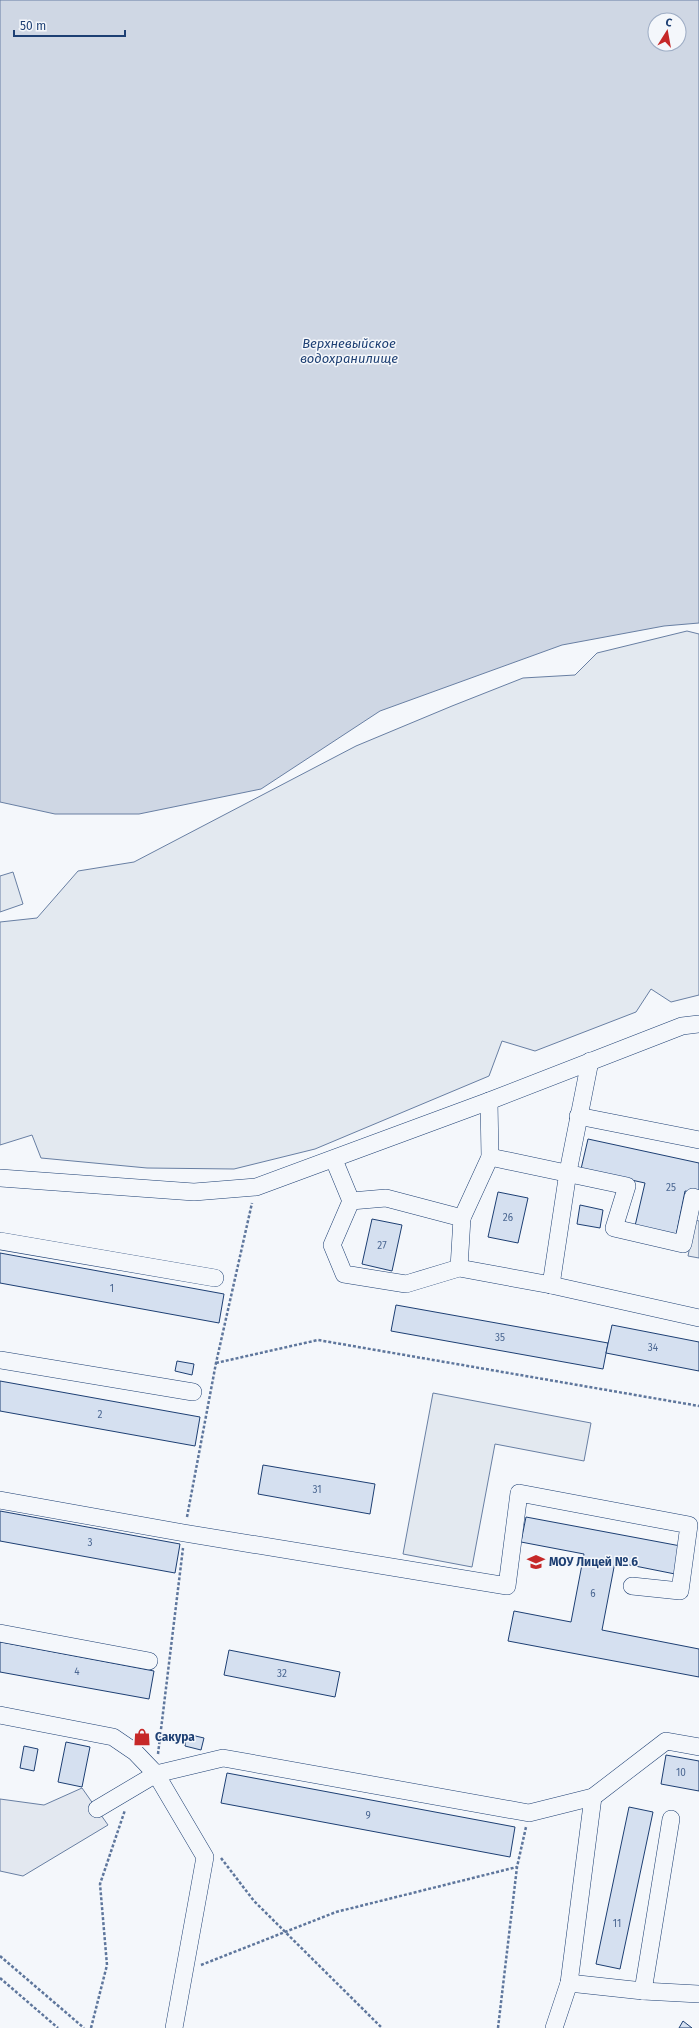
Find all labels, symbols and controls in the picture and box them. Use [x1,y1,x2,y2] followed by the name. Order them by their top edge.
[14,12,125,38] scale bar
[647,12,687,52] north arrow
[664,16,674,30] text: С
[20,19,46,33] text: 50 m
[300,336,398,366] water label: Верхневыйское водохранилище
[666,1182,676,1194] house number: 25
[503,1212,513,1224] house number: 26
[377,1240,387,1252] house number: 27
[110,1283,114,1295] house number: 1
[495,1332,505,1344] house number: 35
[648,1342,659,1354] house number: 34
[98,1409,103,1421] house number: 2
[312,1484,322,1496] house number: 31
[88,1537,93,1549] house number: 3
[526,1552,546,1572] school or university icon: МОУ Лицей № 6
[549,1555,638,1569] place label: МОУ Лицей № 6
[590,1588,596,1600] house number: 6
[74,1666,80,1678] house number: 4
[277,1668,287,1680] house number: 32
[132,1727,152,1747] shop icon: Сакура
[155,1730,195,1744] place label: Сакура
[676,1767,686,1779] house number: 10
[365,1810,371,1822] house number: 9
[613,1918,621,1930] house number: 11

